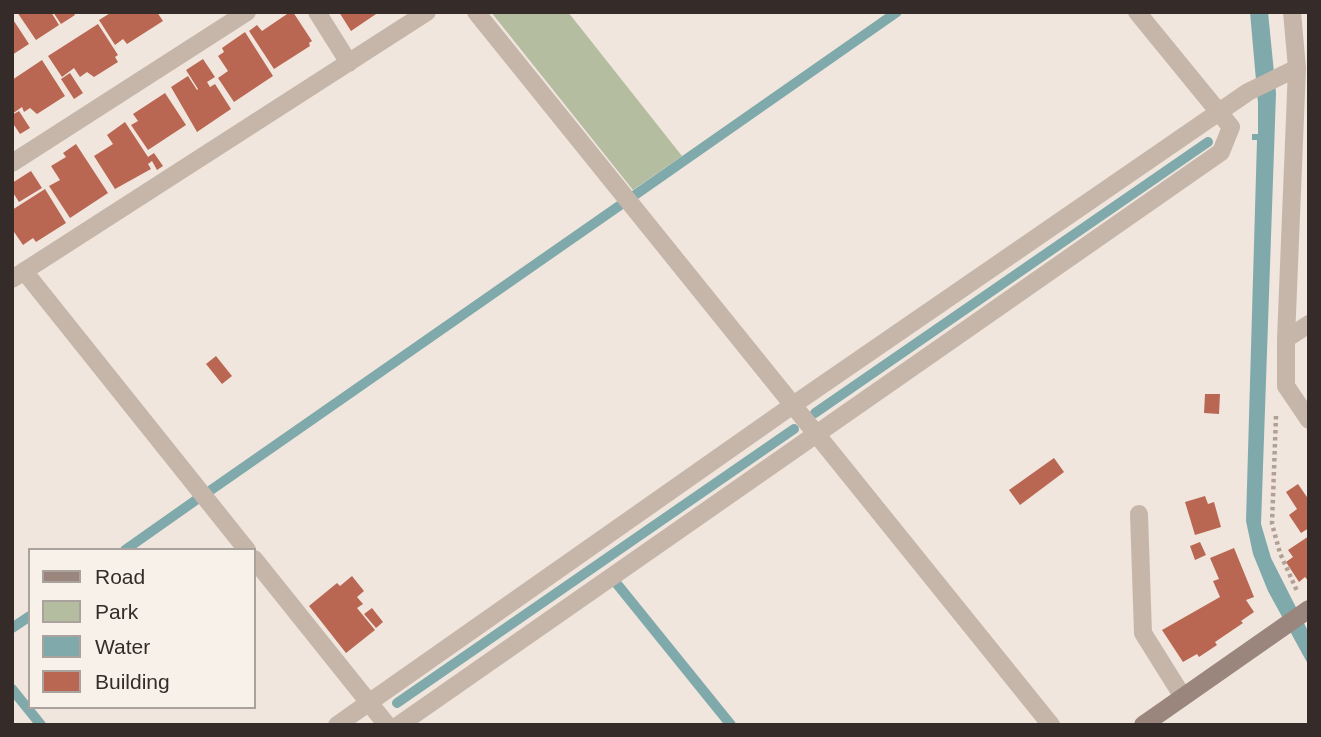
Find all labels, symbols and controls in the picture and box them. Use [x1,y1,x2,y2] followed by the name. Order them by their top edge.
[28,548,256,709] legend
[95,565,145,588] text: Road
[95,600,138,623] text: Park
[95,635,150,658] text: Water
[95,670,170,693] text: Building

